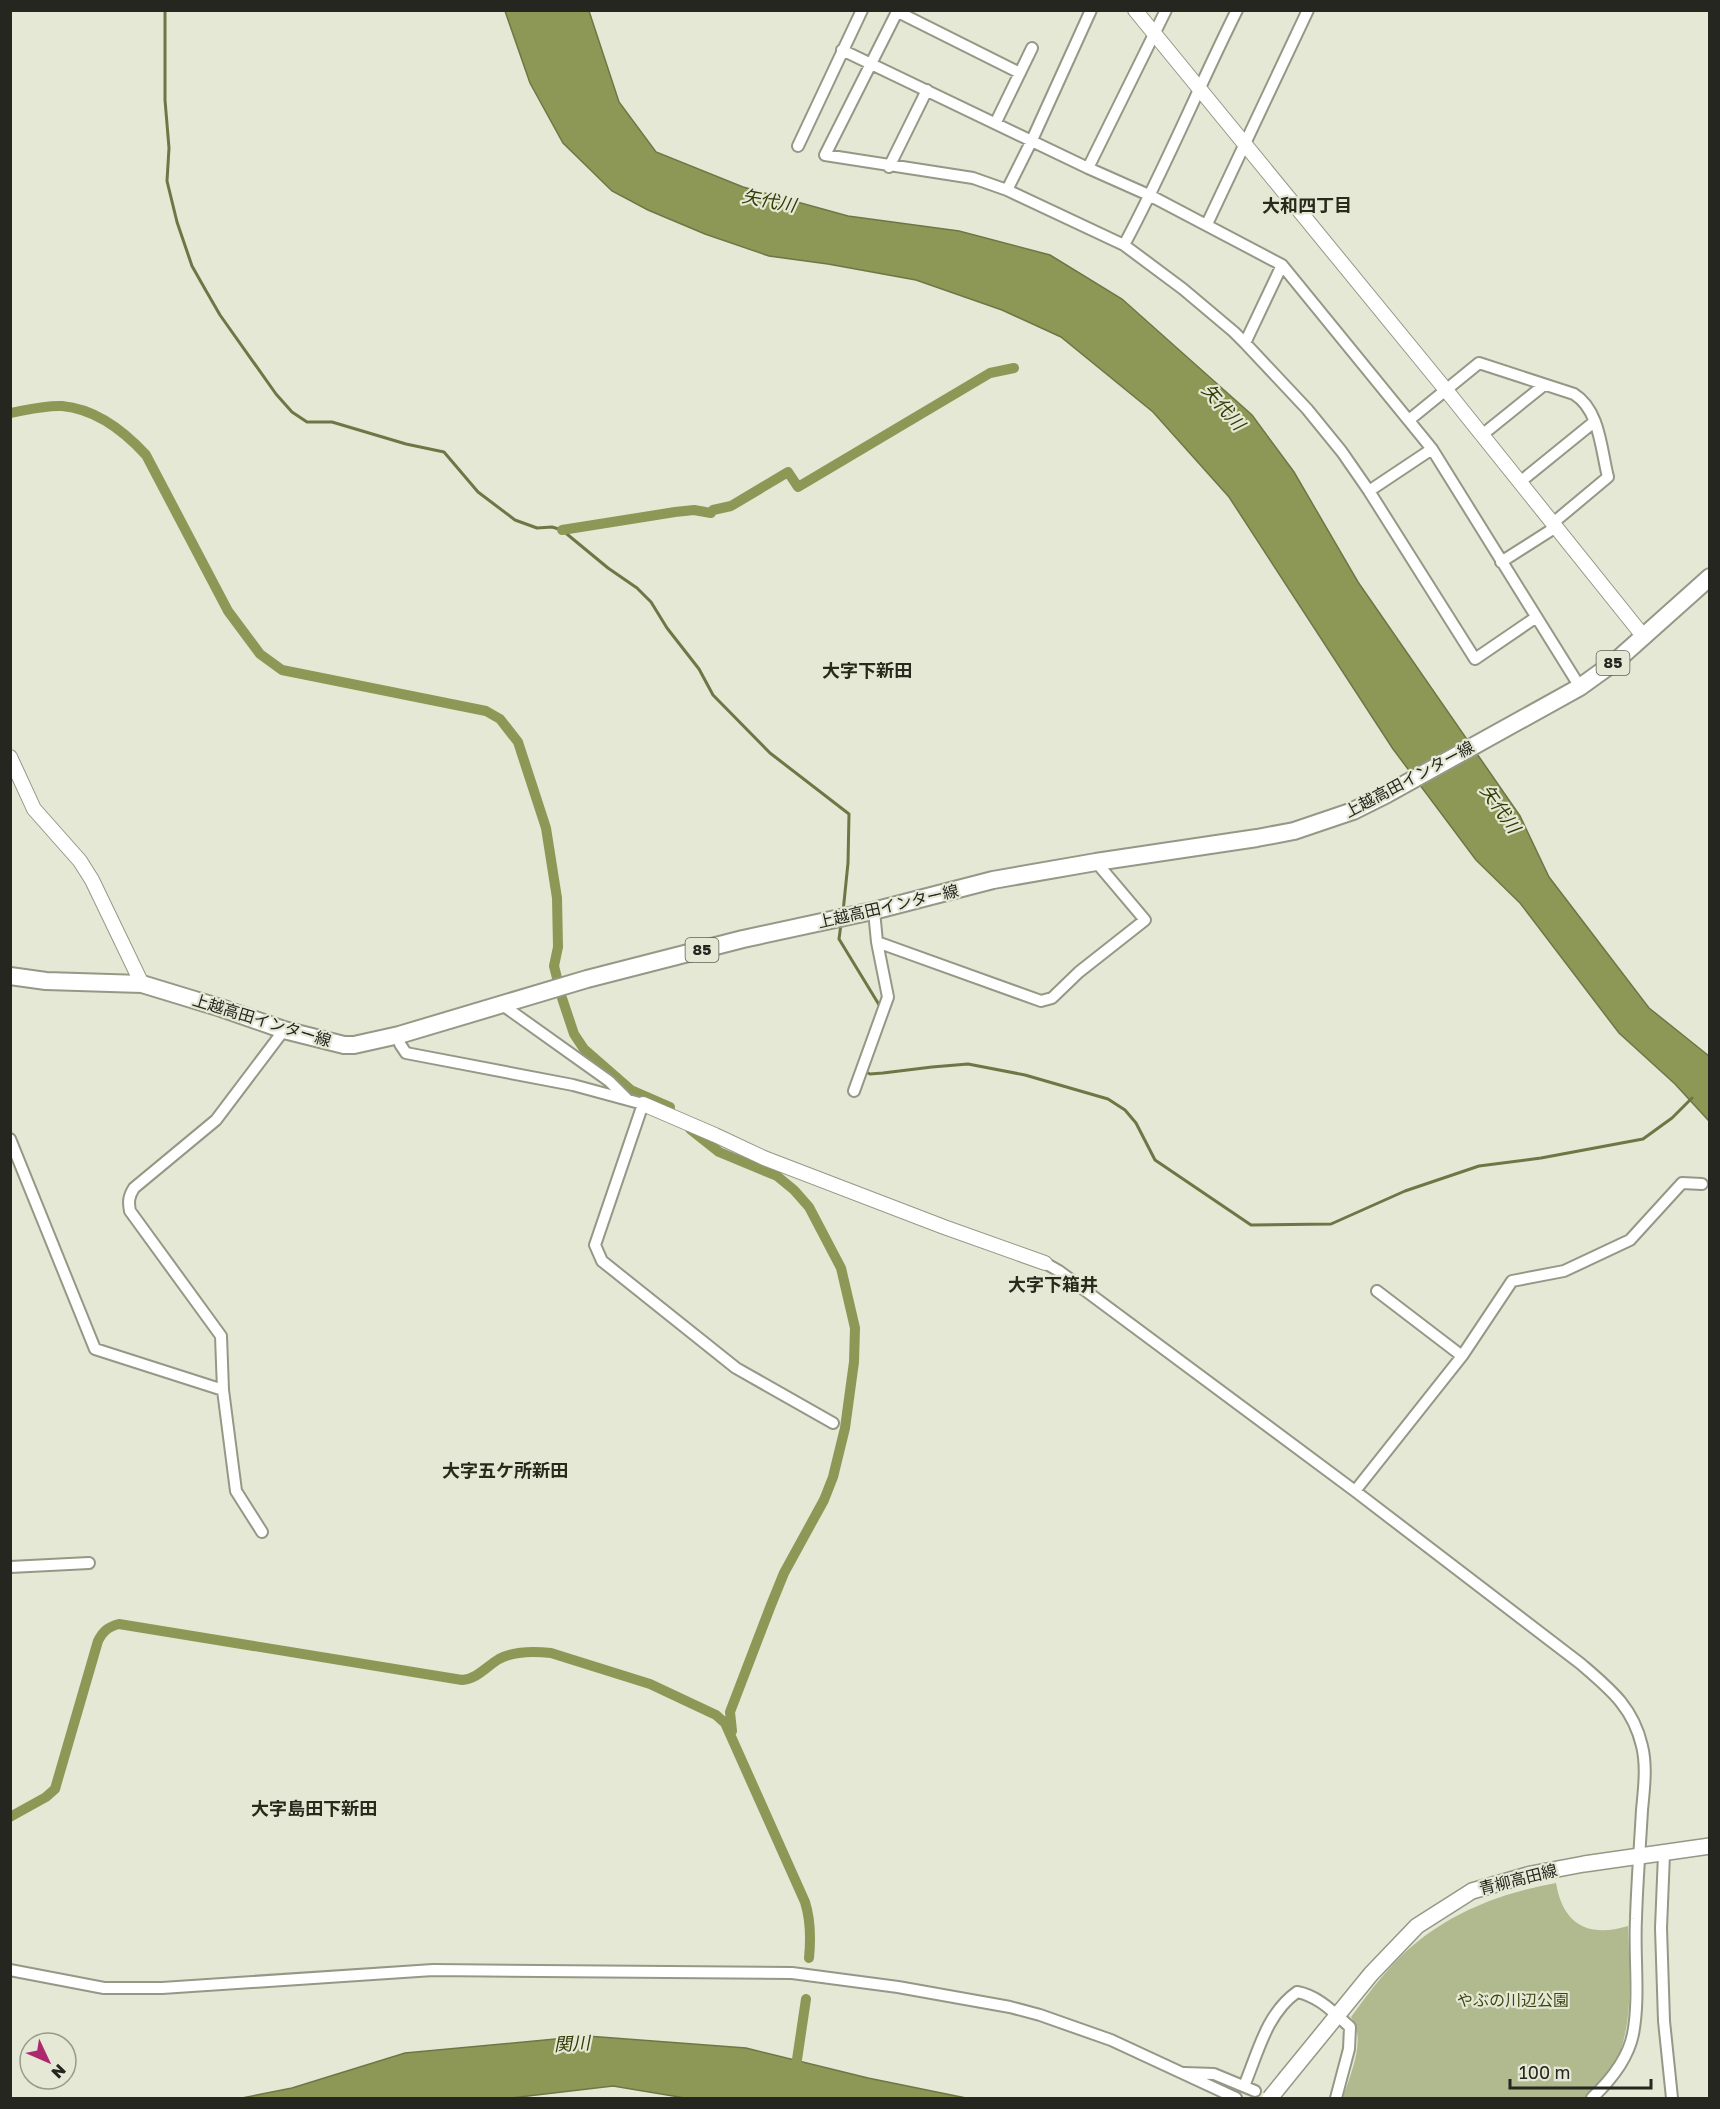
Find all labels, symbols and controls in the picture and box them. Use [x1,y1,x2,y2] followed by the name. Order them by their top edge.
[741,184,800,216] water label: 矢代川
[1262,194,1352,216] district label: 大和四丁目
[1198,379,1251,435] water label: 矢代川
[1596,651,1630,675] road number: 85
[822,659,912,681] district label: 大字下新田
[1341,736,1477,822] street label: 上越高田インター線
[1476,780,1526,838] water label: 矢代川
[816,880,960,932] street label: 上越高田インター線
[686,938,718,962] road number: 85
[190,989,334,1051] street label: 上越高田インター線
[1008,1273,1098,1295] district label: 大字下箱井
[442,1459,568,1481] district label: 大字五ケ所新田
[251,1797,377,1819] district label: 大字島田下新田
[1477,1860,1559,1898] street label: 青柳高田線
[1457,1990,1569,2010] park label: やぶの川辺公園
[18,2031,78,2091] north arrow
[553,2031,592,2055] water label: 関川
[1510,2052,1651,2090] scale bar
[47,2060,70,2083] text: N
[1519,2061,1570,2083] text: 100 m

